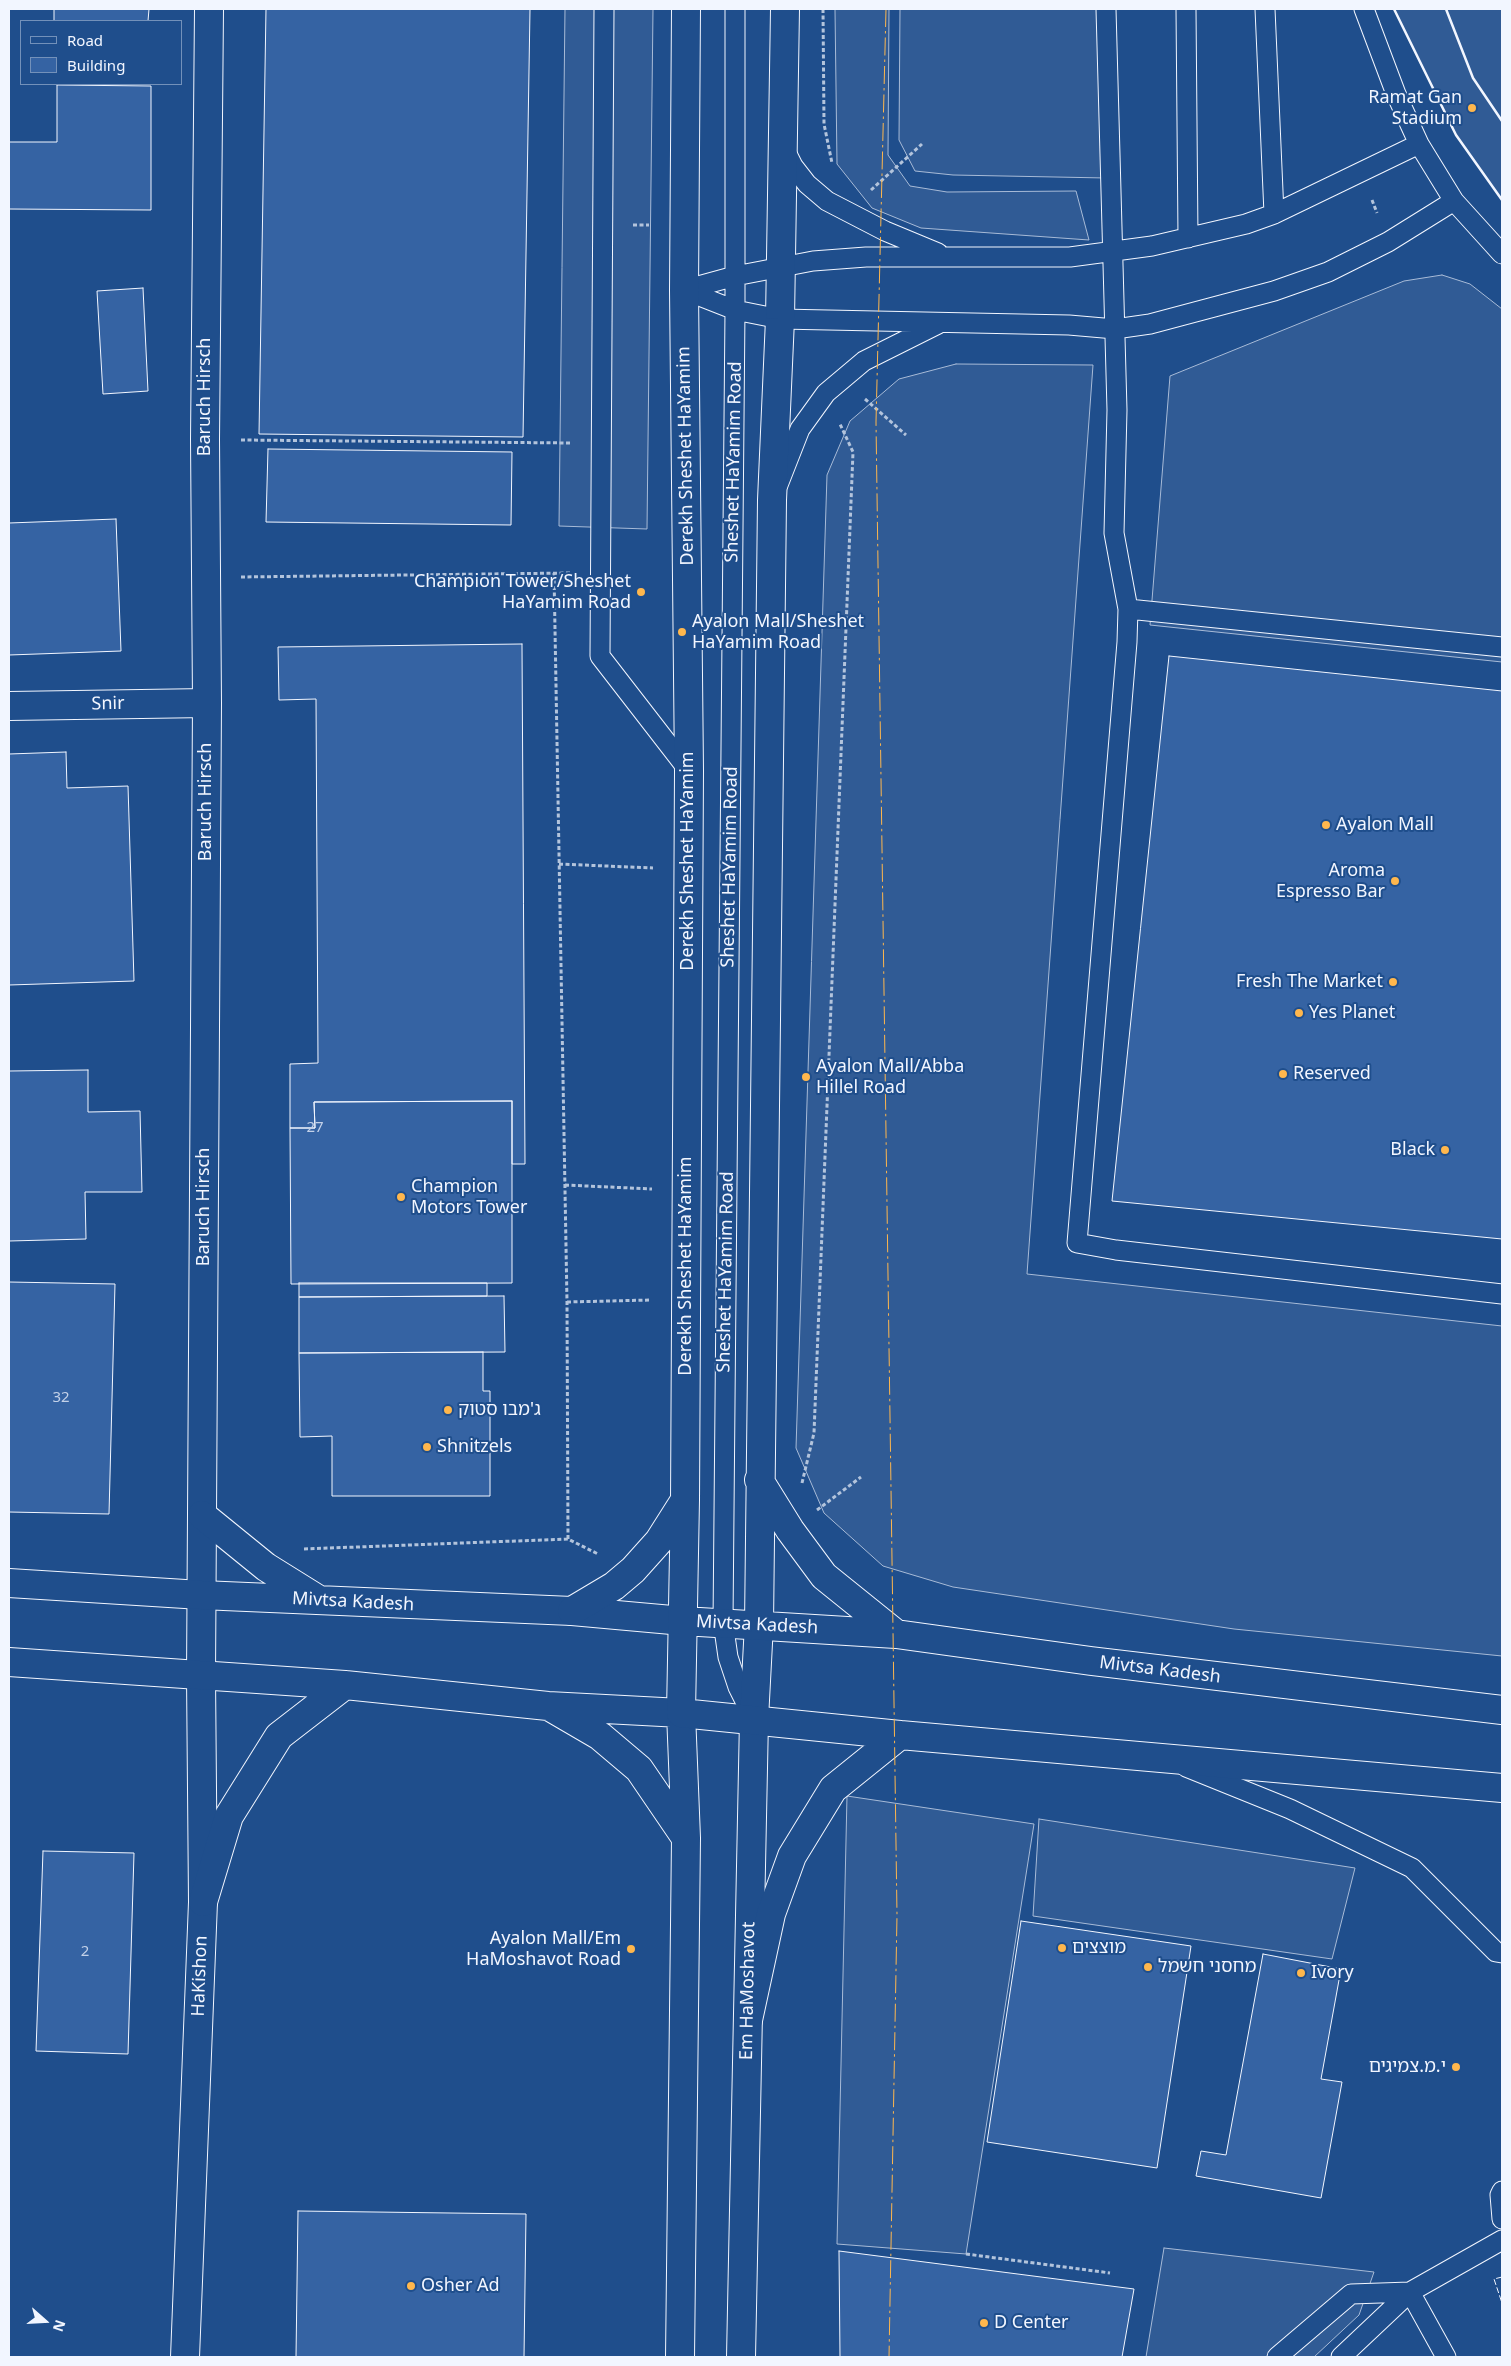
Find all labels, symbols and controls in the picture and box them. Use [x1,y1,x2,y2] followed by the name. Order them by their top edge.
[20,20,182,85] legend
[67,30,103,50] text: Road
[67,55,125,75] text: Building
[1368,87,1462,130] place label: Ramat Gan Stadium
[1466,102,1478,114] marker: Ramat Gan Stadium
[194,338,216,456] street label: Baruch Hirsch
[673,346,699,566] street label: Derekh Sheshet HaYamim
[721,361,747,563] street label: Sheshet HaYamim Road
[414,571,631,614] place label: Champion Tower/Sheshet HaYamim Road
[635,586,647,598] marker: Champion Tower/Sheshet HaYamim Road
[692,611,864,654] place label: Ayalon Mall/Sheshet HaYamim Road
[676,626,688,638] marker: Ayalon Mall/Sheshet HaYamim Road
[91,693,125,715] street label: Snir
[195,743,217,861] street label: Baruch Hirsch
[677,751,699,971] street label: Derekh Sheshet HaYamim
[717,766,743,968] street label: Sheshet HaYamim Road
[1336,814,1434,836] place label: Ayalon Mall
[1320,819,1332,831] marker: Ayalon Mall
[1276,860,1385,902] place label: Aroma Espresso Bar
[1389,875,1401,887] marker: Aroma Espresso Bar
[1236,971,1383,993] place label: Fresh The Market
[1387,976,1399,988] marker: Fresh The Market
[1309,1002,1395,1024] place label: Yes Planet
[1293,1007,1305,1019] marker: Yes Planet
[816,1056,964,1098] place label: Ayalon Mall/Abba Hillel Road
[1293,1063,1371,1085] place label: Reserved
[1277,1068,1289,1080] marker: Reserved
[800,1071,812,1083] marker: Ayalon Mall/Abba Hillel Road
[306,1119,324,1137] house number: 27
[1390,1139,1435,1161] place label: Black
[1439,1144,1451,1156] marker: Black
[193,1148,215,1266] street label: Baruch Hirsch
[675,1156,697,1376] street label: Derekh Sheshet HaYamim
[713,1171,739,1373] street label: Sheshet HaYamim Road
[411,1176,527,1218] place label: Champion Motors Tower
[395,1191,407,1203] marker: Champion Motors Tower
[52,1389,70,1407] house number: 32
[458,1399,541,1421] place label: ג'מבו סטוק
[442,1404,454,1416] marker: ג'מבו סטוק
[437,1436,512,1458] place label: Shnitzels
[421,1441,433,1453] marker: Shnitzels
[291,1588,415,1616] street label: Mivtsa Kadesh
[695,1611,819,1639] street label: Mivtsa Kadesh
[1098,1652,1222,1688] street label: Mivtsa Kadesh
[736,1922,760,2060] street label: Em HaMoshavot
[466,1928,621,1970] place label: Ayalon Mall/Em HaMoshavot Road
[188,1935,212,2017] street label: HaKishon
[1072,1937,1126,1959] place label: מוצצים
[1056,1942,1068,1954] marker: מוצצים
[81,1943,89,1961] house number: 2
[625,1943,637,1955] marker: Ayalon Mall/Em HaMoshavot Road
[1158,1956,1256,1978] place label: מחסני חשמל
[1142,1961,1154,1973] marker: מחסני חשמל
[1311,1962,1354,1984] place label: Ivory
[1295,1967,1307,1979] marker: Ivory
[1369,2056,1446,2078] place label: י.מ.צמיגים
[1450,2061,1462,2073] marker: י.מ.צמיגים
[421,2275,500,2297] place label: Osher Ad
[405,2280,417,2292] marker: Osher Ad
[20,2296,70,2346] north arrow
[994,2312,1069,2334] place label: D Center
[978,2317,990,2329] marker: D Center
[49,2318,70,2335] text: N

